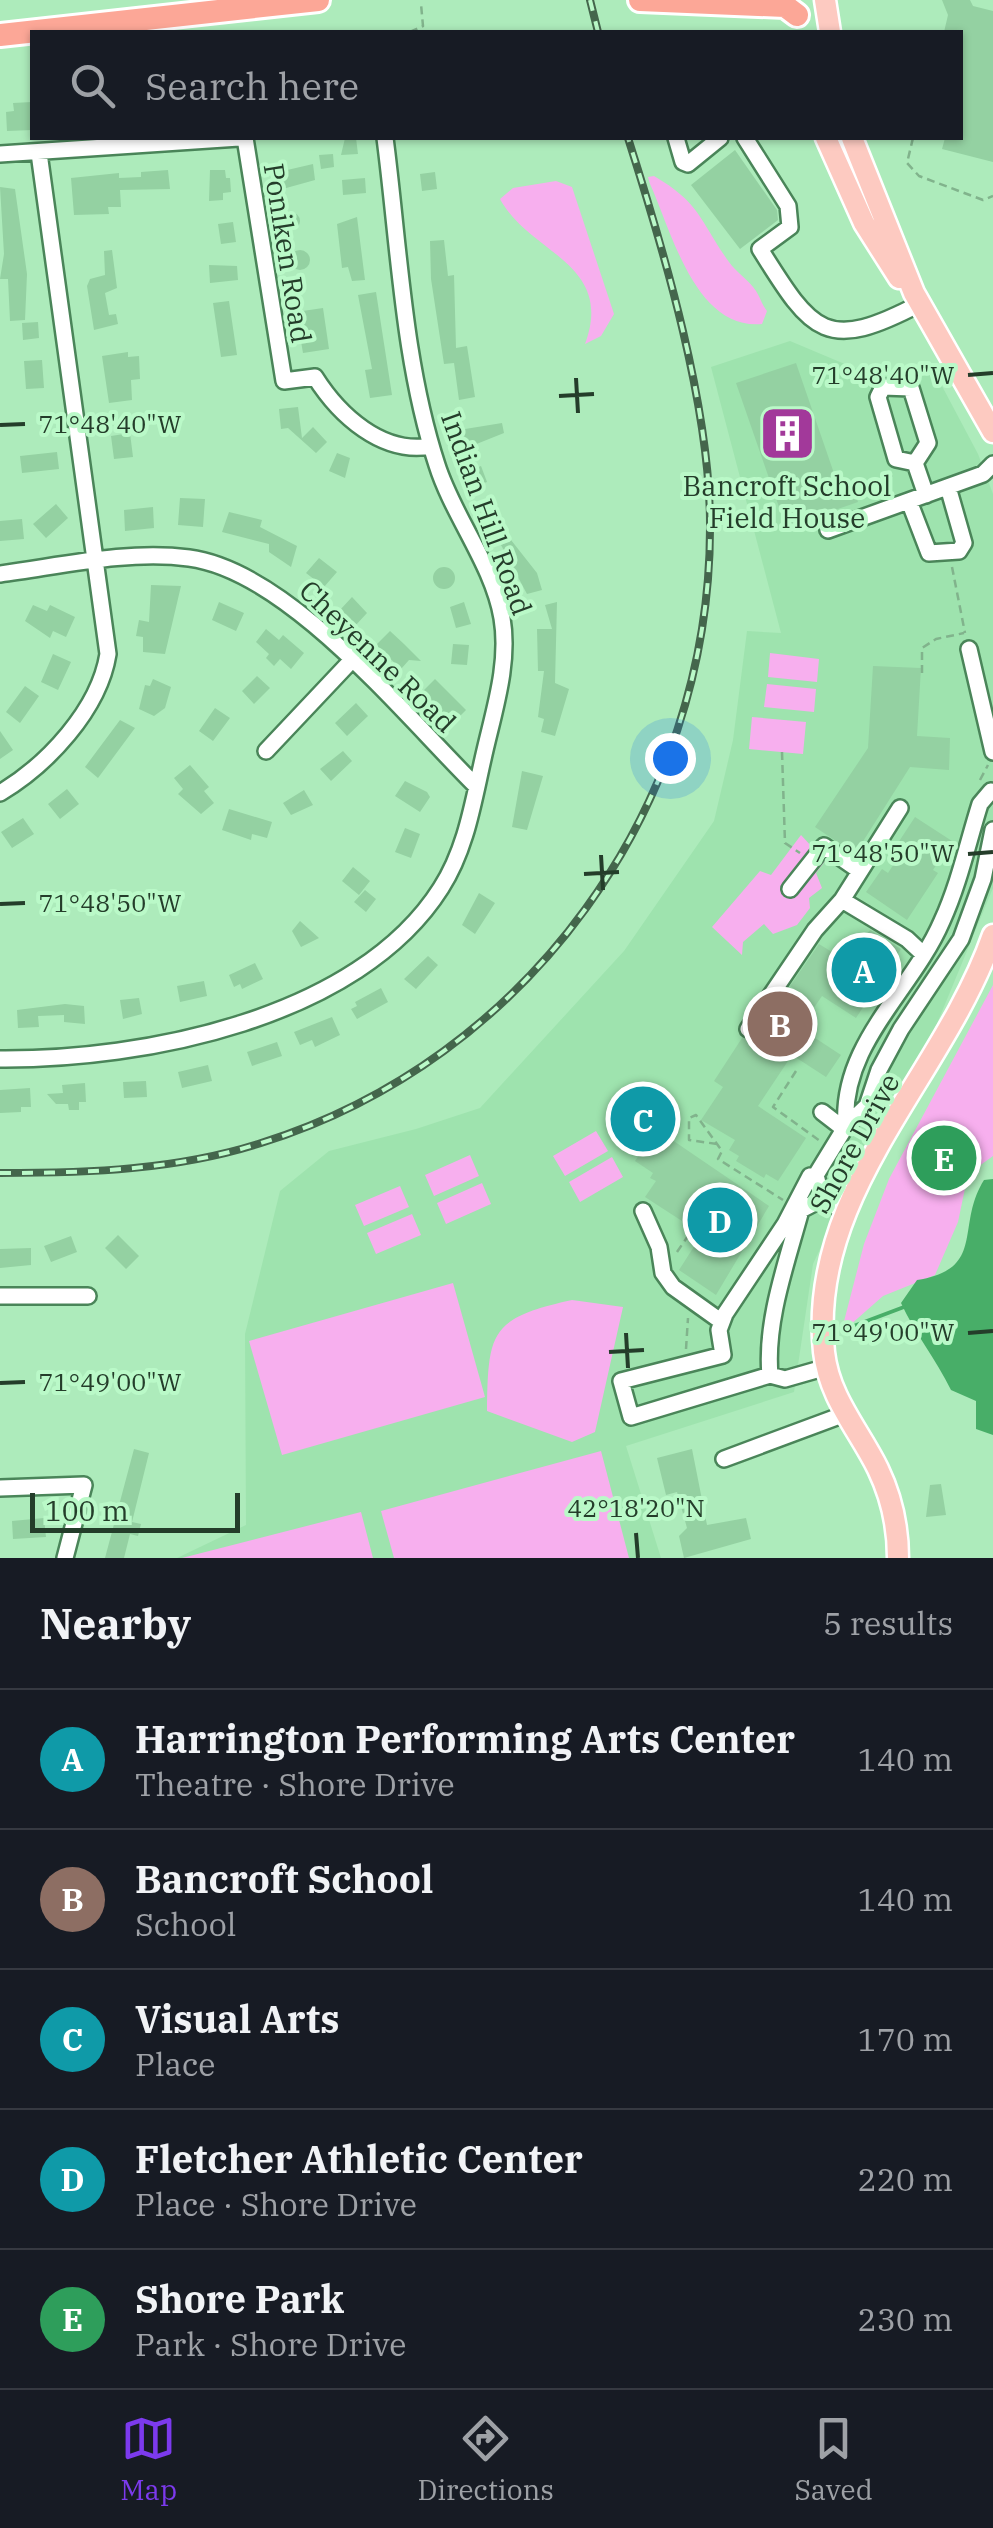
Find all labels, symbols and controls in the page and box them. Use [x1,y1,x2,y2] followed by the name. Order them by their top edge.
[30,30,963,140] search box
[65,58,120,113] icon: search
[145,61,359,110] text: Search here
[256,160,320,346] street label: Poniken Road
[812,358,954,391] text: 71°48'40"W
[757,404,817,464] building icon: Bancroft School Field House
[433,406,541,620] street label: Indian Hill Road
[39,407,181,440] text: 71°48'40"W
[682,467,892,536] place label: Bancroft School Field House
[292,572,464,740] street label: Cheyenne Road
[645,733,696,784] your location
[812,836,954,869] text: 71°48'50"W
[39,886,181,919] text: 71°48'50"W
[832,932,896,1008] pin: A
[748,986,812,1062] pin: B
[800,1067,908,1219] street label: Shore Drive
[610,1082,676,1156] pin: C
[912,1120,976,1196] pin: E
[688,1182,752,1258] pin: D
[812,1315,954,1348] text: 71°49'00"W
[39,1365,181,1398] text: 71°49'00"W
[30,1488,240,1532] scale bar
[567,1491,705,1524] text: 42°18'20"N
[45,1492,129,1529] text: 100 m
[40,1596,191,1651] text: Nearby
[823,1602,953,1644] text: 5 results
[135,1714,795,1763] text: Harrington Performing Arts Center
[61,1738,84,1780] text: A
[857,1738,953,1780] text: 140 m
[135,1763,455,1805] text: Theatre · Shore Drive
[135,1854,433,1903] text: Bancroft School
[61,1878,84,1920] text: B
[857,1878,953,1920] text: 140 m
[135,1903,236,1945] text: School
[135,1994,339,2043] text: Visual Arts
[62,2018,83,2060] text: C
[857,2018,953,2060] text: 170 m
[135,2043,215,2085] text: Place
[135,2134,583,2183] text: Fletcher Athletic Center
[60,2158,85,2200] text: D
[857,2158,953,2200] text: 220 m
[135,2183,417,2225] text: Place · Shore Drive
[135,2274,344,2323] text: Shore Park
[62,2298,83,2340] text: E
[857,2298,953,2340] text: 230 m
[135,2323,406,2365] text: Park · Shore Drive
[120,2411,177,2508] tab: Map
[417,2411,554,2508] tab: Directions
[794,2411,873,2508] tab: Saved

